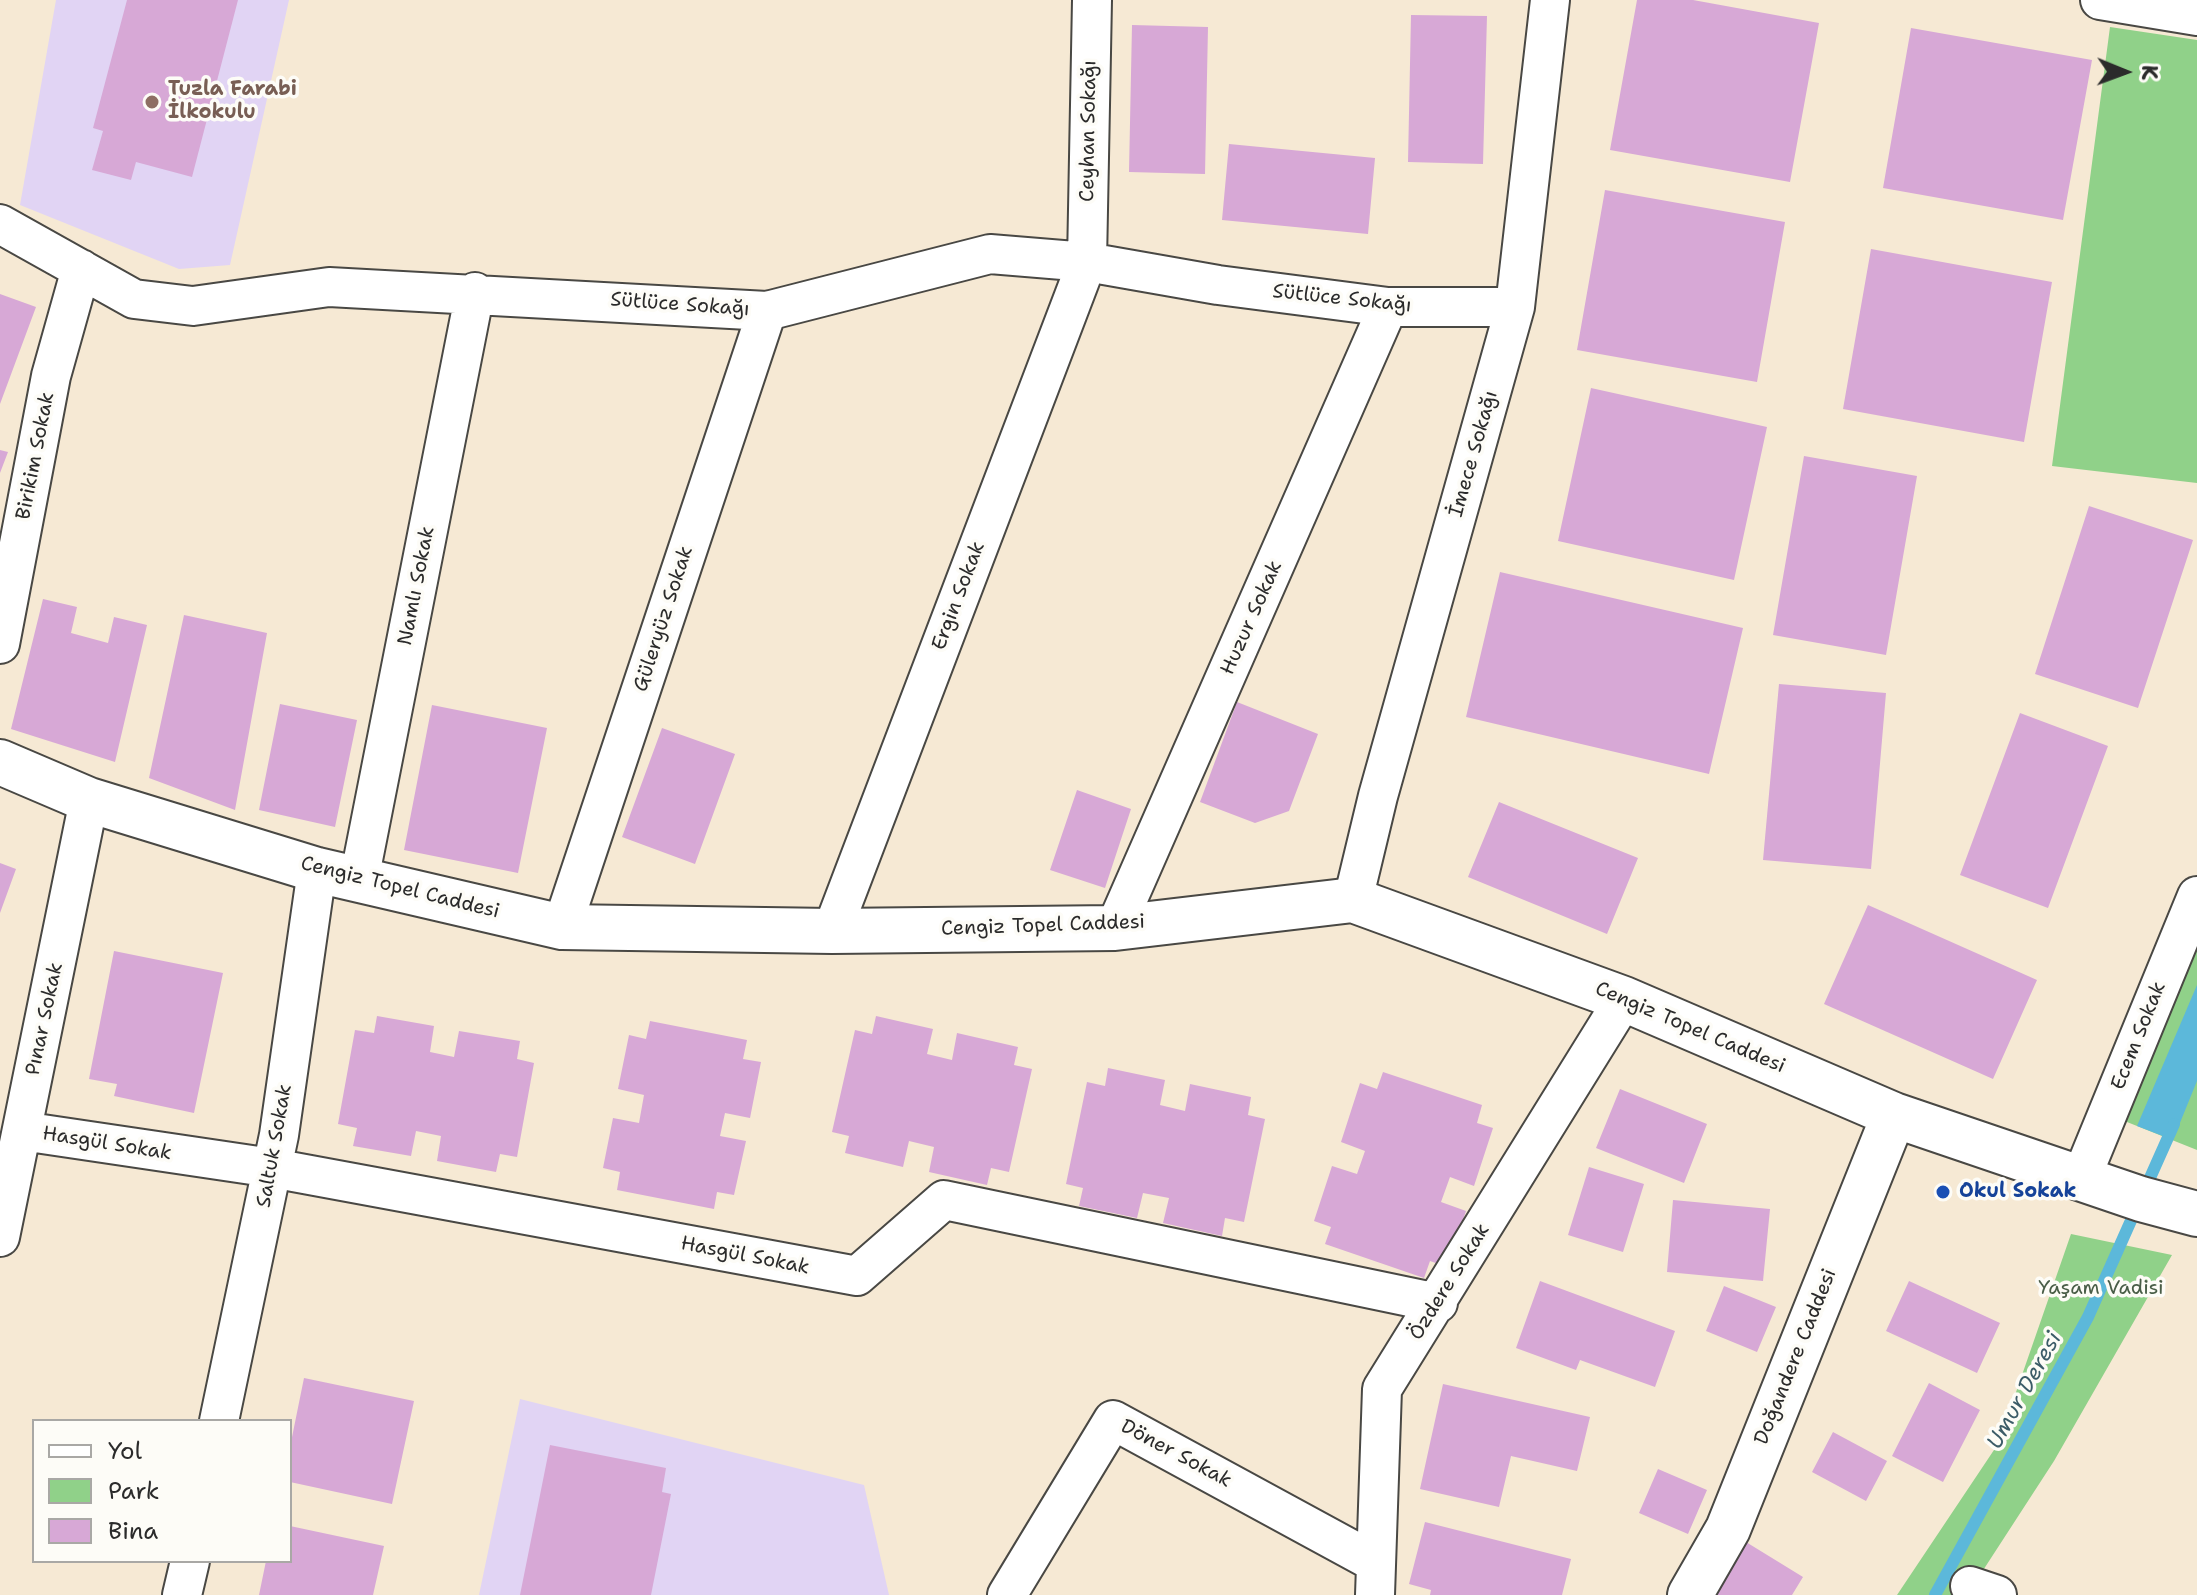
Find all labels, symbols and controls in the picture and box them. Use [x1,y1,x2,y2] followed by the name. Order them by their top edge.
[2085,32,2165,112] north arrow
[1076,60,1102,202] street label: Ceyhan Sokağı
[2135,65,2164,80] text: K
[168,78,297,125] place label: Tuzla Farabi İlkokulu
[143,93,161,111] marker: Tuzla Farabi İlkokulu
[1271,280,1413,318] street label: Sütlüce Sokağı
[610,288,750,322] street label: Sütlüce Sokağı
[1445,388,1503,520] street label: İmece Sokağı
[12,390,60,522] street label: Birikim Sokak
[394,525,440,647] street label: Namlı Sokak
[927,538,991,654] street label: Ergin Sokak
[629,543,699,695] street label: Güleryüz Sokak
[1216,557,1288,679] street label: Huzur Sokak
[298,852,502,924] street label: Cengiz Topel Caddesi
[941,910,1145,942] street label: Cengiz Topel Caddesi
[21,960,69,1078] street label: Pınar Sokak
[1591,977,1789,1079] street label: Cengiz Topel Caddesi
[2106,978,2172,1094] street label: Ecem Sokak
[252,1083,298,1209] street label: Saltuk Sokak
[41,1122,173,1166] street label: Hasgül Sokak
[1959,1180,2077,1204] place label: Okul Sokak
[1934,1183,1952,1201] marker: Okul Sokak
[1405,1219,1495,1345] street label: Özdere Sokak
[679,1232,811,1280] street label: Hasgül Sokak
[1750,1266,1842,1448] street label: Doğandere Caddesi
[2038,1277,2164,1301] park label: Yaşam Vadisi
[1982,1328,2068,1454] water label: Umur Deresi
[1116,1415,1236,1493] street label: Döner Sokak
[32,1419,292,1563] legend
[108,1435,142,1467] text: Yol
[108,1475,160,1507] text: Park
[108,1515,158,1547] text: Bina

